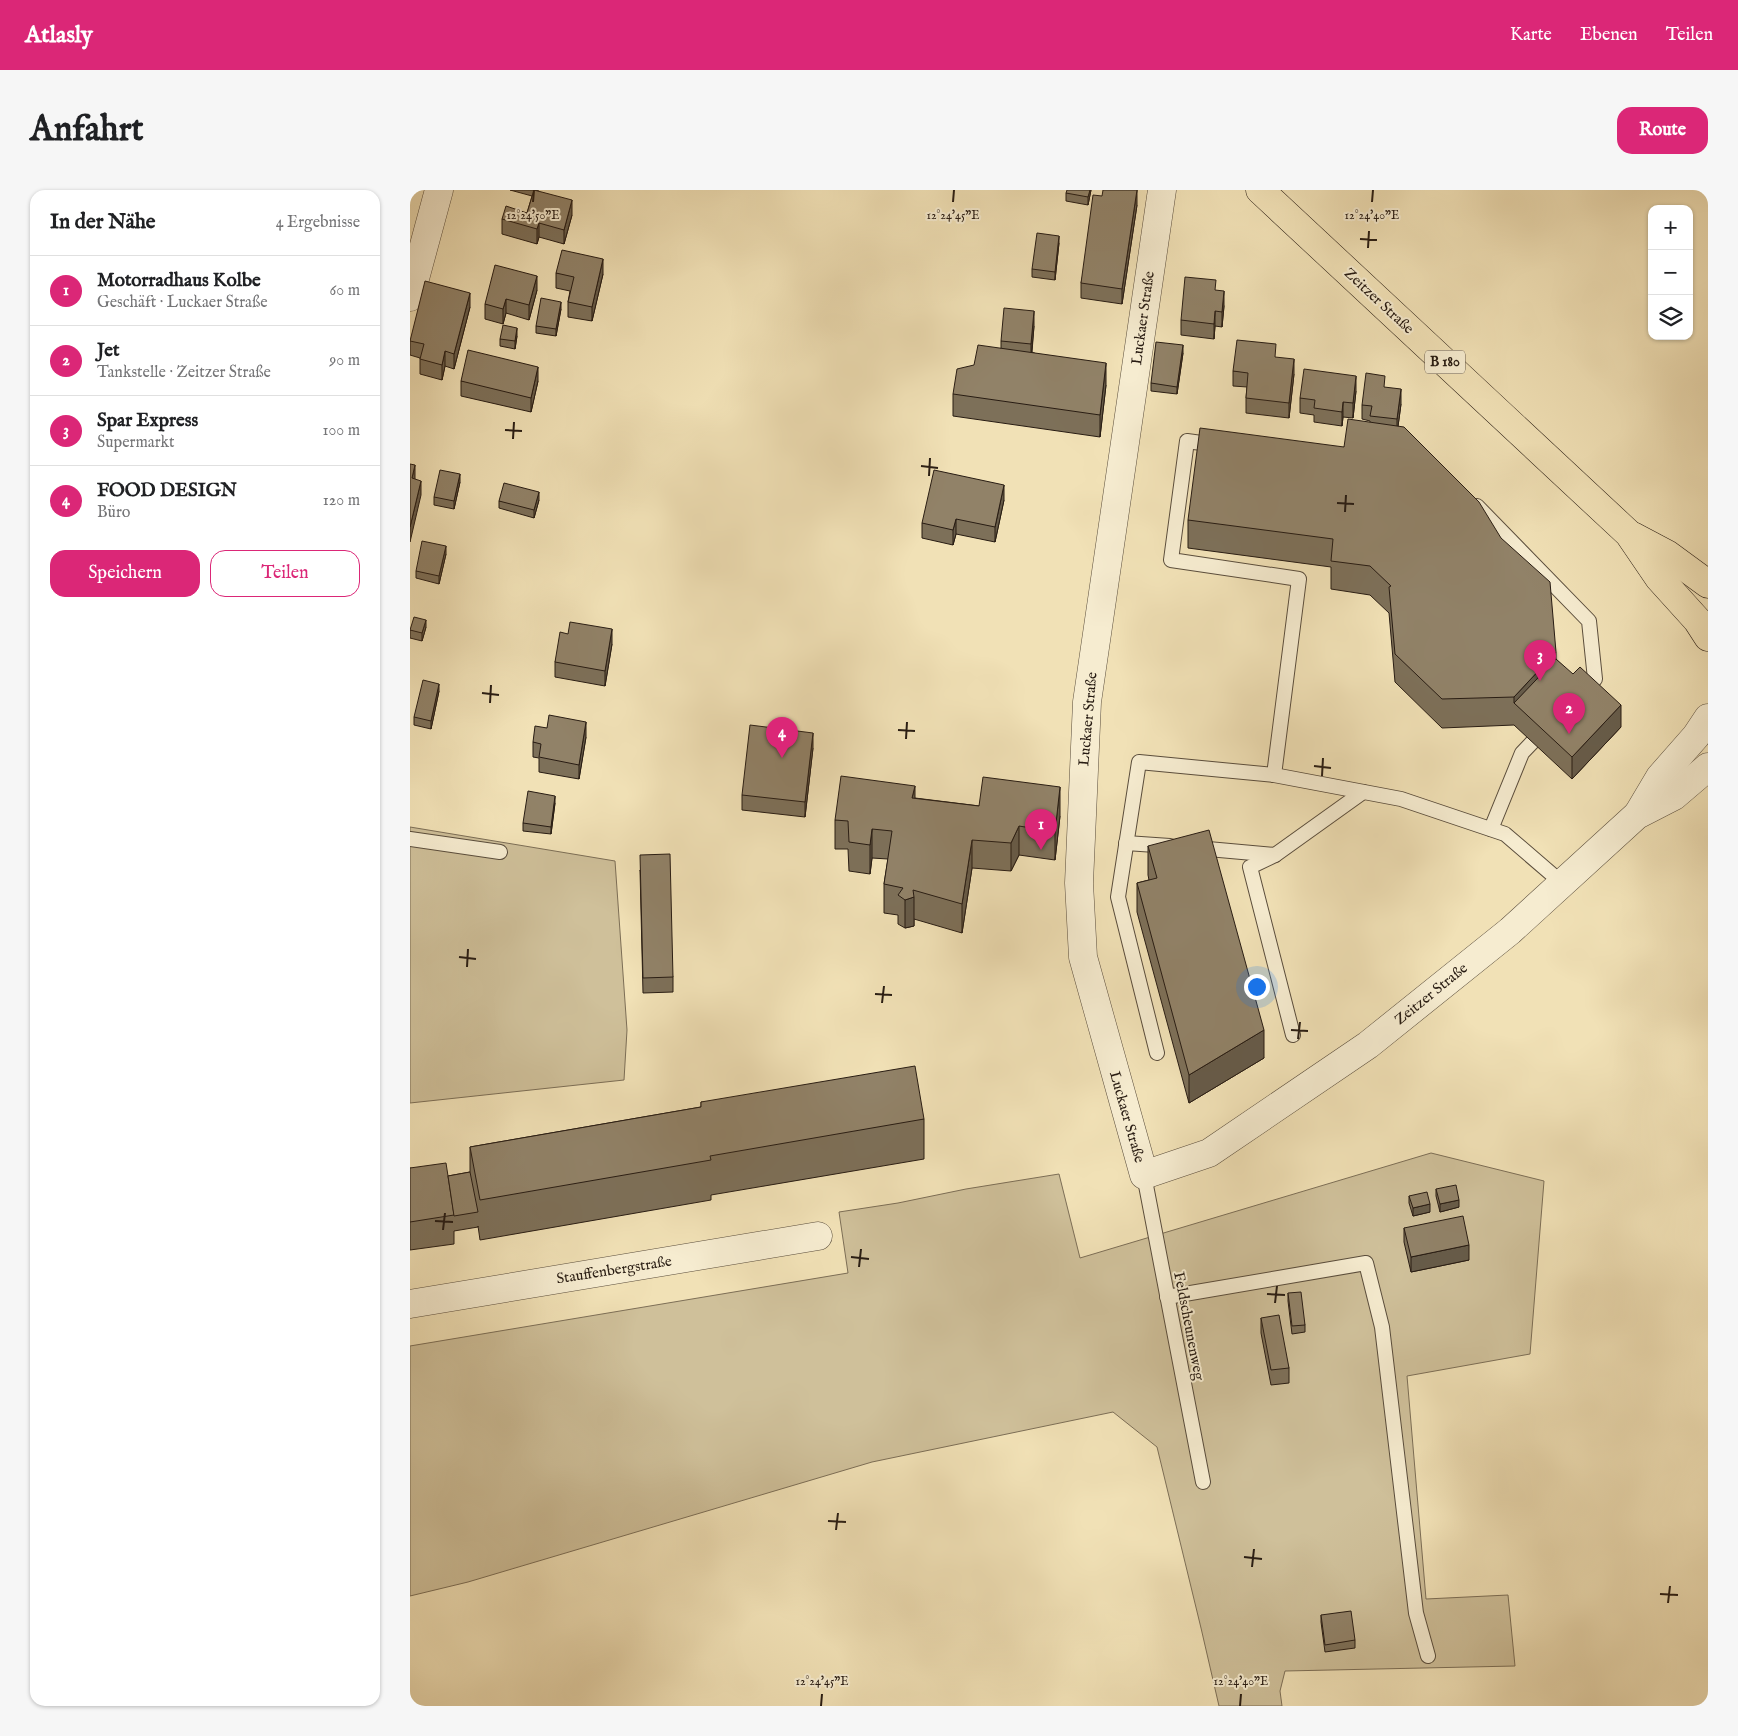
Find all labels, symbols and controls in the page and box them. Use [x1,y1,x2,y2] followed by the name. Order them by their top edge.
[25,20,93,51] text: Atlasly
[1510,24,1552,47] text: Karte
[1580,24,1638,47] text: Ebenen
[1666,24,1713,47] text: Teilen
[1617,107,1708,154] button: Route
[30,108,144,153] text: Anfahrt
[1648,205,1693,340] map controls
[1648,205,1693,250] button: +
[506,208,560,223] text: 12°24'50"E
[926,208,980,223] text: 12°24'45"E
[1345,208,1399,223] text: 12°24'40"E
[50,209,156,236] text: In der Nähe
[276,213,360,233] text: 4 Ergebnisse
[1648,250,1693,295] button: −
[1340,264,1418,338] street label: Zeitzer Straße
[97,269,261,293] text: Motorradhaus Kolbe
[1127,270,1159,366] street label: Luckaer Straße
[63,281,69,301] text: 1
[330,281,360,301] text: 60 m
[97,293,268,313] text: Geschäft · Luckaer Straße
[1648,295,1693,340] button: layers
[97,339,120,363] text: Jet
[1425,350,1465,373] road number: B 180
[62,351,70,371] text: 2
[329,351,360,371] text: 90 m
[97,363,271,383] text: Tankstelle · Zeitzer Straße
[97,409,198,433] text: Spar Express
[63,421,69,441] text: 3
[323,421,360,441] text: 100 m
[97,433,175,453] text: Supermarkt
[97,479,237,503] text: FOOD DESIGN
[62,491,70,511] text: 4
[323,491,360,511] text: 120 m
[97,503,130,523] text: Büro
[50,550,200,597] button: Speichern
[210,550,360,597] button: Teilen
[1524,640,1556,681] pin: 3
[1074,671,1102,767] street label: Luckaer Straße
[1553,693,1585,734] pin: 2
[766,717,798,758] pin: 4
[1025,809,1057,850] pin: 1
[1391,959,1471,1029] street label: Zeitzer Straße
[1244,974,1270,1000] your location
[1105,1069,1149,1165] street label: Luckaer Straße
[555,1251,673,1288] street label: Stauffenbergstraße
[1169,1270,1209,1383] street label: Feldscheunenweg
[795,1674,849,1689] text: 12°24'45"E
[1214,1674,1268,1689] text: 12°24'40"E

